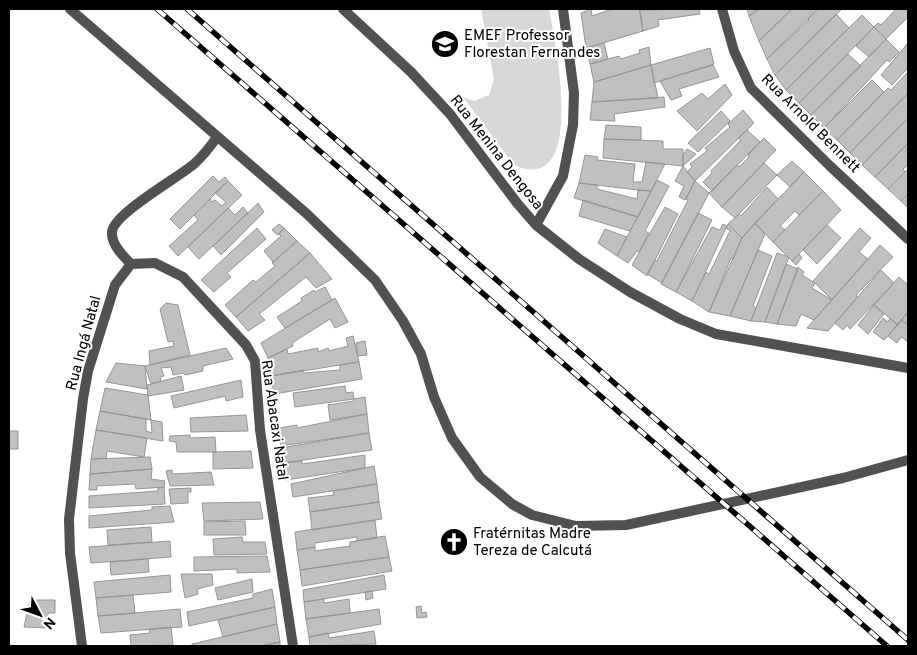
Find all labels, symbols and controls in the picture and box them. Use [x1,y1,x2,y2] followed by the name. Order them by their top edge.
[464,27,600,63] place label: EMEF Professor Florestan Fernandes
[430,29,460,59] school or university icon: EMEF Professor Florestan Fernandes
[756,70,864,178] street label: Rua Arnold Bennett
[445,92,547,214] street label: Rua Menina Dengosa
[63,294,106,393] street label: Rua Ingá Natal
[256,359,291,482] street label: Rua Abacaxi Natal
[473,525,592,561] place label: Fratérnitas Madre Tereza de Calcutá
[439,527,469,557] church icon: Fratérnitas Madre Tereza de Calcutá
[15,590,65,640] north arrow
[39,613,58,632] text: N

